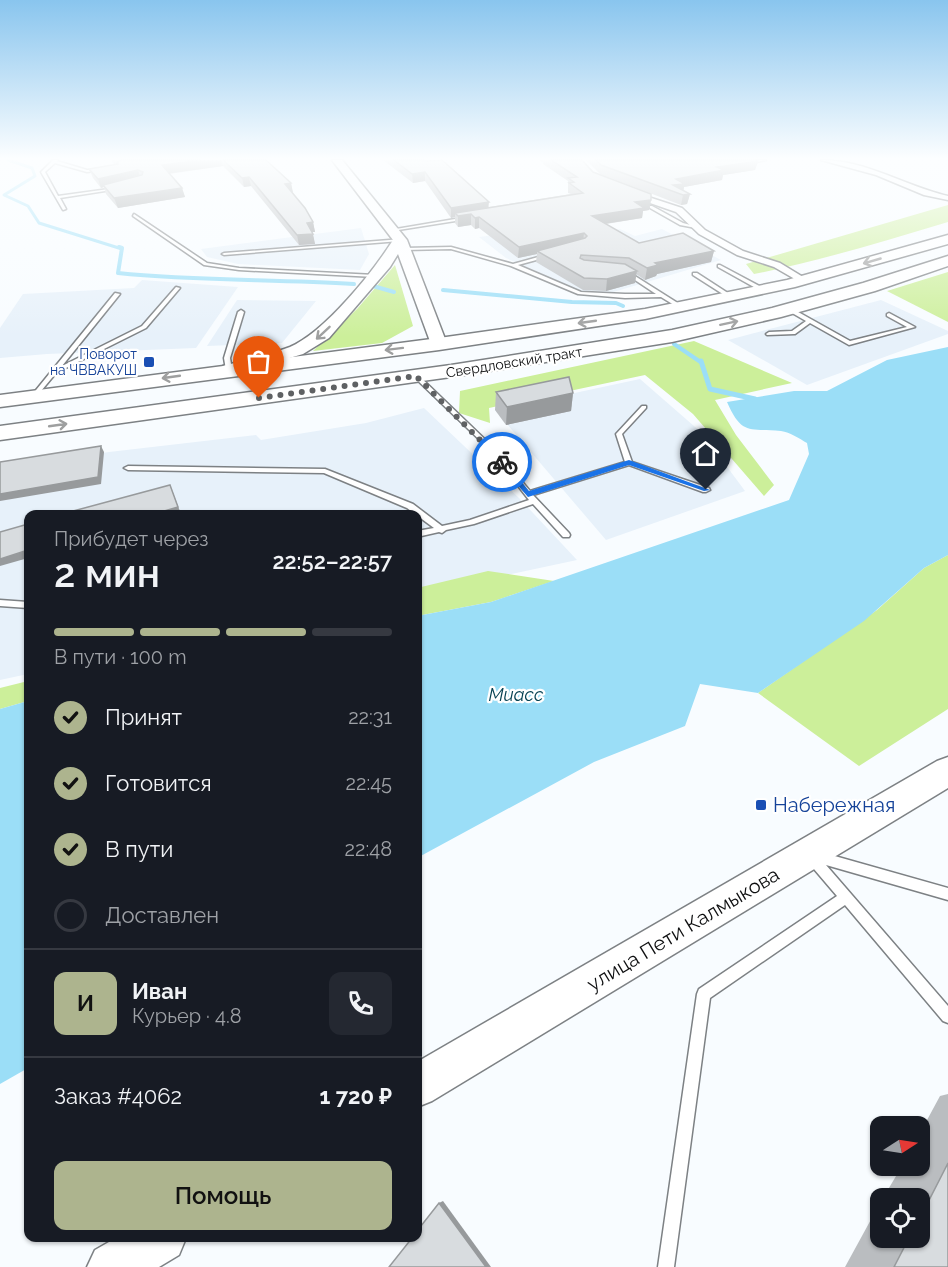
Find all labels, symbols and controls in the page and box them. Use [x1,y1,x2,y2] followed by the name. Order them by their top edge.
[863,256,882,267] one-way arrow
[578,317,597,328] one-way arrow
[719,317,738,329] one-way arrow
[316,326,331,340] one-way arrow
[233,336,284,398] pin
[445,343,584,381] street label: Свердловский тракт
[384,344,404,355] one-way arrow
[242,345,275,378] icon: bag
[50,346,137,378] place label: Поворот на ЧВВАКУШ
[142,355,156,369] marker: Поворот на ЧВВАКУШ
[161,372,181,383] one-way arrow
[48,420,67,431] one-way arrow
[680,428,731,490] pin
[472,432,532,492] courier
[689,437,722,470] icon: home
[486,446,519,479] icon: bike
[54,527,208,551] text: Прибудет через
[272,548,392,574] text: 22:52–22:57
[54,550,160,596] text: 2 мин
[54,645,187,669] text: В пути · 100 m
[488,684,544,705] water label: Миасс
[54,701,87,734] icon: check
[105,704,182,730] text: Принят
[348,705,392,729] text: 22:31
[54,767,87,800] icon: check
[105,770,212,796] text: Готовится
[346,771,392,795] text: 22:45
[773,793,895,817] place label: Набережная
[754,798,768,812] marker: Набережная
[54,833,87,866] icon: check
[105,836,173,862] text: В пути
[345,837,392,861] text: 22:48
[582,862,784,996] street label: улица Пети Калмыкова
[105,902,219,928] text: Доставлен
[329,972,392,1035] button: phone
[132,978,187,1004] text: Иван
[77,990,94,1016] text: И
[132,1004,242,1028] text: Курьер · 4.8
[54,1083,182,1109] text: Заказ #4062
[320,1083,392,1109] text: 1 720 ₽
[870,1116,930,1176] north arrow
[870,1116,930,1248] map controls
[54,1161,392,1230] button: Помощь
[870,1188,930,1248] button: locate

